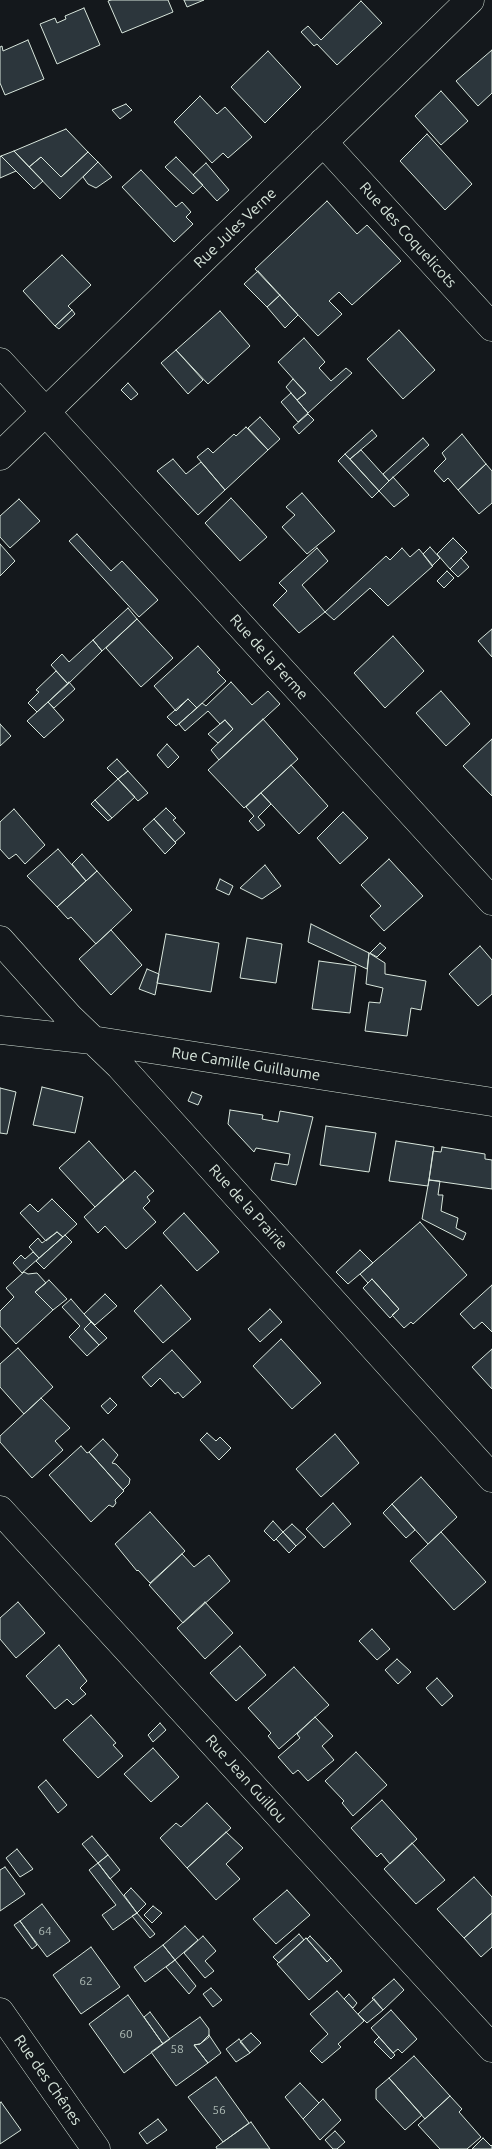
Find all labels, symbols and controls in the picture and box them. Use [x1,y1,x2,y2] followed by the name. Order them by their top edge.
[356,178,460,292] street label: Rue des Coquelicots
[190,184,280,272] street label: Rue Jules Verne
[226,611,312,703] street label: Rue de la Ferme
[170,1043,322,1085] street label: Rue Camille Guillaume
[205,1161,291,1253] street label: Rue de la Prairie
[202,1731,290,1827] street label: Rue Jean Guillou
[38,1924,52,1938] house number: 64
[79,1974,93,1988] house number: 62
[119,2027,133,2041] house number: 60
[10,2031,86,2129] street label: Rue des Chênes
[170,2042,184,2056] house number: 58
[212,2103,226,2117] house number: 56

